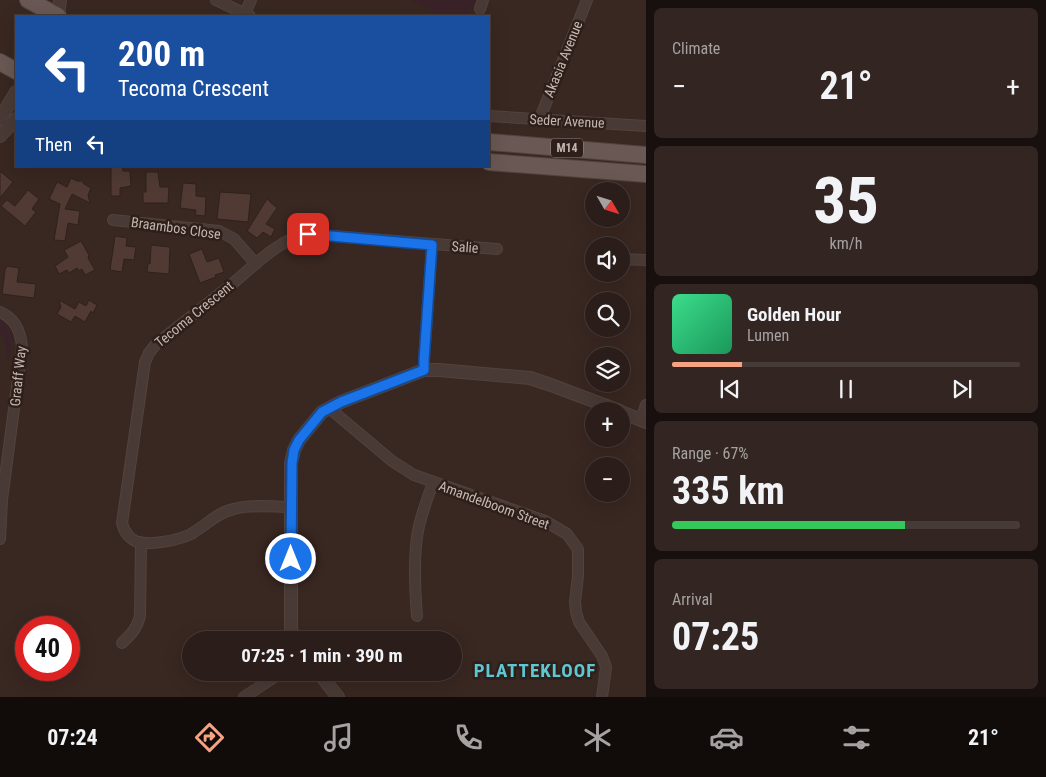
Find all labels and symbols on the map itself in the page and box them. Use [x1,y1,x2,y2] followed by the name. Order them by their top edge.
[540,18,586,100] street label: Akasia Avenue
[529,111,605,131] street label: Seder Avenue
[551,138,583,158] road number: M14
[585,182,630,228] north arrow
[287,213,329,255] pin
[130,214,222,242] street label: Braambos Close
[451,238,479,256] street label: Salie
[152,278,236,350] street label: Tecoma Crescent
[7,345,29,407] street label: Graaff Way
[437,478,551,532] street label: Amandelboom Street
[264,532,316,584] position arrow
[15,616,80,681] speed limit sign: 40
[474,659,596,682] district label: PLATTEKLOOF

